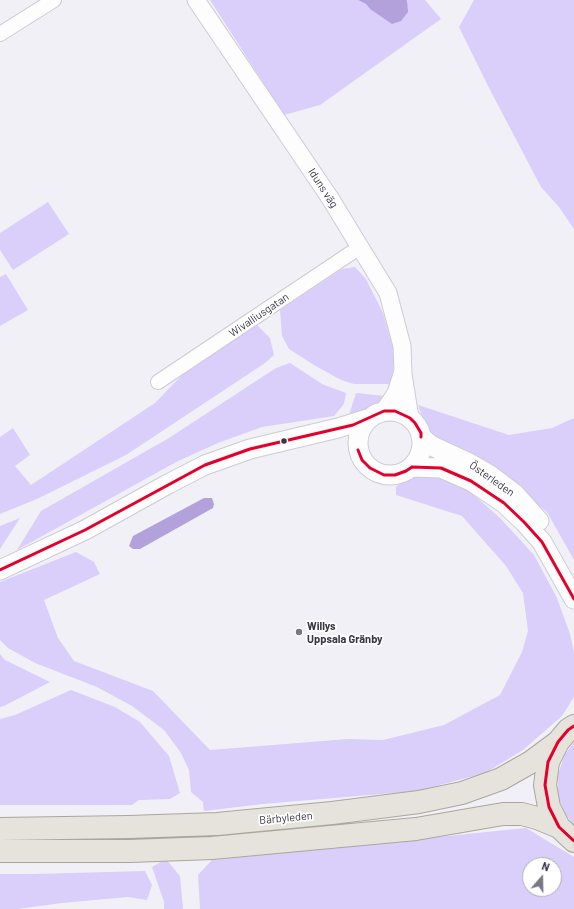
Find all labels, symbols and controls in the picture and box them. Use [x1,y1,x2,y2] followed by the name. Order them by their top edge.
[305,166,341,210] street label: Iduns väg
[227,290,291,340] street label: Wivalliusgatan
[279,436,289,446] unlabelled marker
[467,459,517,499] street label: Österleden
[307,619,383,645] place label: Willys Uppsala Gränby
[294,627,304,637] marker: Willys Uppsala Gränby
[259,809,313,827] street label: Bärbyleden
[522,857,562,897] north arrow
[540,859,552,874] text: N

